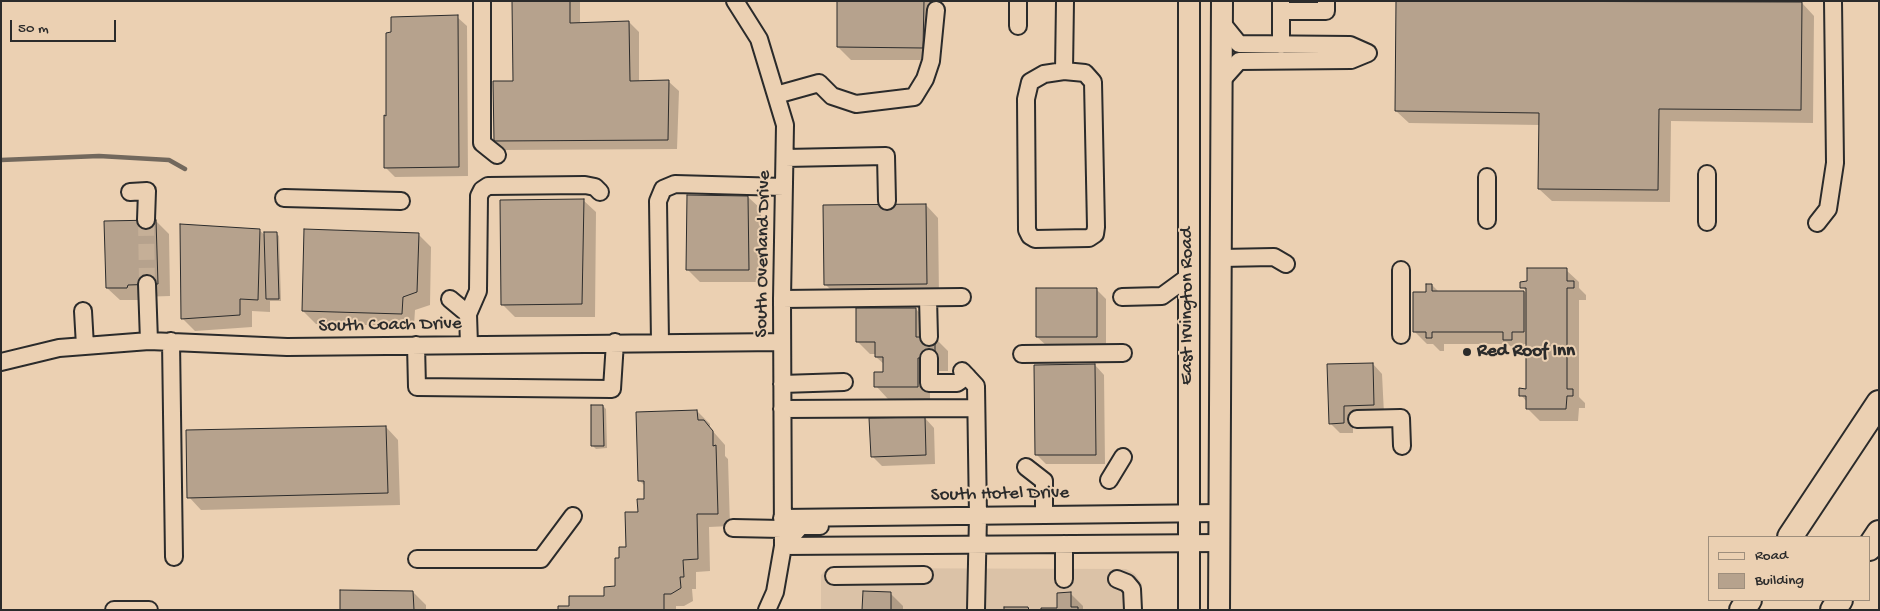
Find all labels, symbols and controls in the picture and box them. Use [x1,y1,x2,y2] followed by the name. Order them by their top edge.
[12,10,119,42] scale bar
[18,20,49,38] text: 50 m
[751,170,777,338] street label: South Overland Drive
[1177,227,1199,385] street label: East Irvington Road
[318,313,462,339] street label: South Coach Drive
[1477,341,1575,363] place label: Red Roof Inn
[1461,346,1473,358] marker: Red Roof Inn
[931,482,1069,508] street label: South Hotel Drive
[1708,536,1870,601] legend
[1755,547,1788,565] text: Road
[1755,572,1804,590] text: Building

